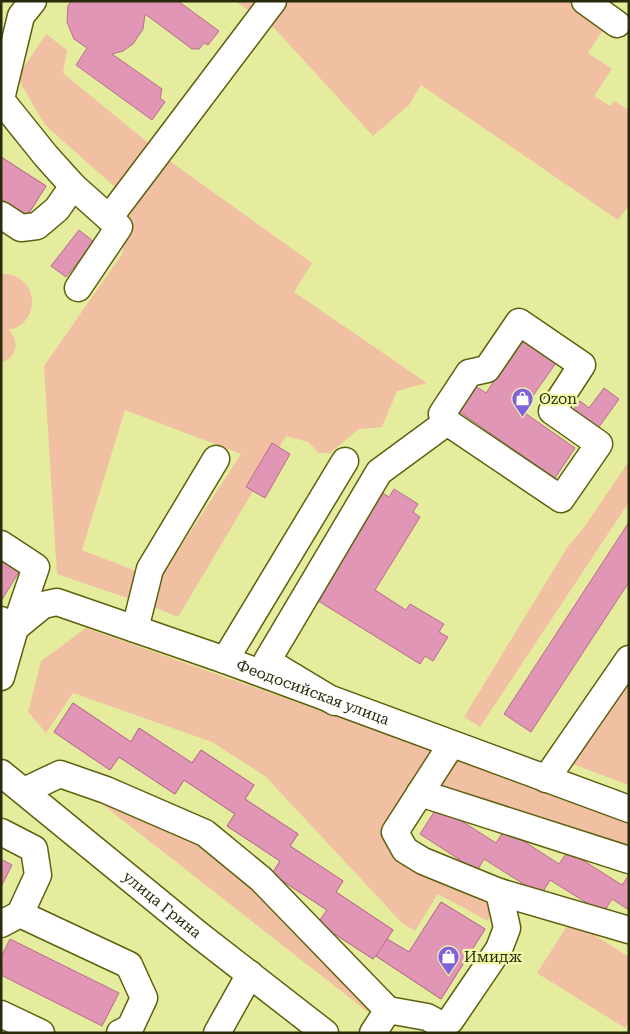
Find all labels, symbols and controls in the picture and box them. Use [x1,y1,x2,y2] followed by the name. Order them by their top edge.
[511,387,535,418] shop icon: Ozon
[539,390,577,408] place label: Ozon
[234,656,392,729] street label: Феодосийская улица
[119,867,205,942] street label: улица Грина
[436,945,460,976] shop icon: Имидж
[464,948,523,966] place label: Имидж

